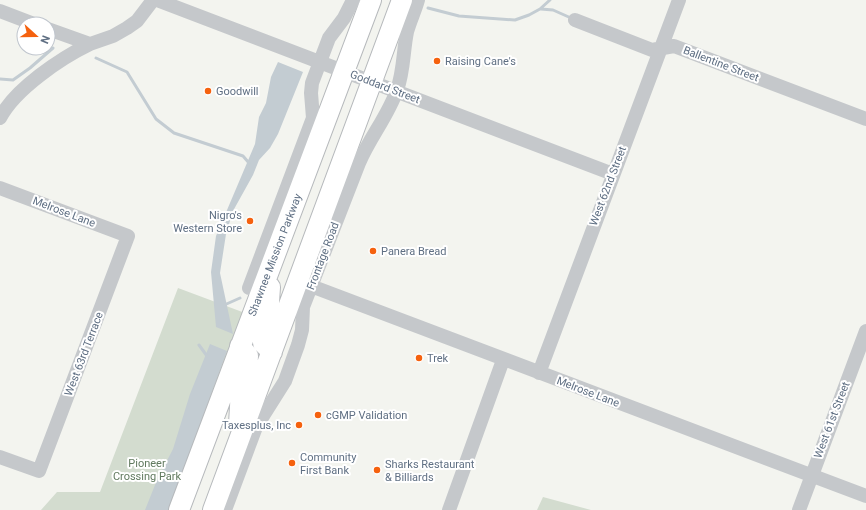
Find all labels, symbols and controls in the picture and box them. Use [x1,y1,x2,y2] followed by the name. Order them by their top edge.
[16,16,56,56] north arrow
[37,33,52,46] text: N
[681,44,761,85] street label: Ballentine Street
[445,55,516,68] place label: Raising Cane's
[432,56,442,66] marker: Raising Cane's
[348,68,422,106] street label: Goddard Street
[216,85,259,98] place label: Goodwill
[203,86,213,96] marker: Goodwill
[587,144,629,227] street label: West 62nd Street
[246,191,305,318] street label: Shawnee Mission Parkway
[31,194,97,230] street label: Melrose Lane
[173,209,242,235] place label: Nigro's Western Store
[245,216,255,226] marker: Nigro's Western Store
[304,220,342,292] street label: Frontage Road
[381,245,447,258] place label: Panera Bread
[368,246,378,256] marker: Panera Bread
[62,310,106,398] street label: West 63rd Terrace
[427,352,449,365] place label: Trek
[414,353,424,363] marker: Trek
[555,374,621,410] street label: Melrose Lane
[811,380,853,460] street label: West 61st Street
[326,409,407,422] place label: cGMP Validation
[313,410,323,420] marker: cGMP Validation
[222,419,291,432] place label: Taxesplus, Inc
[294,420,304,430] marker: Taxesplus, Inc
[300,451,357,477] place label: Community First Bank
[113,457,182,483] park label: Pioneer Crossing Park
[287,458,297,468] marker: Community First Bank
[385,458,475,484] place label: Sharks Restaurant & Billiards
[372,465,382,475] marker: Sharks Restaurant & Billiards

